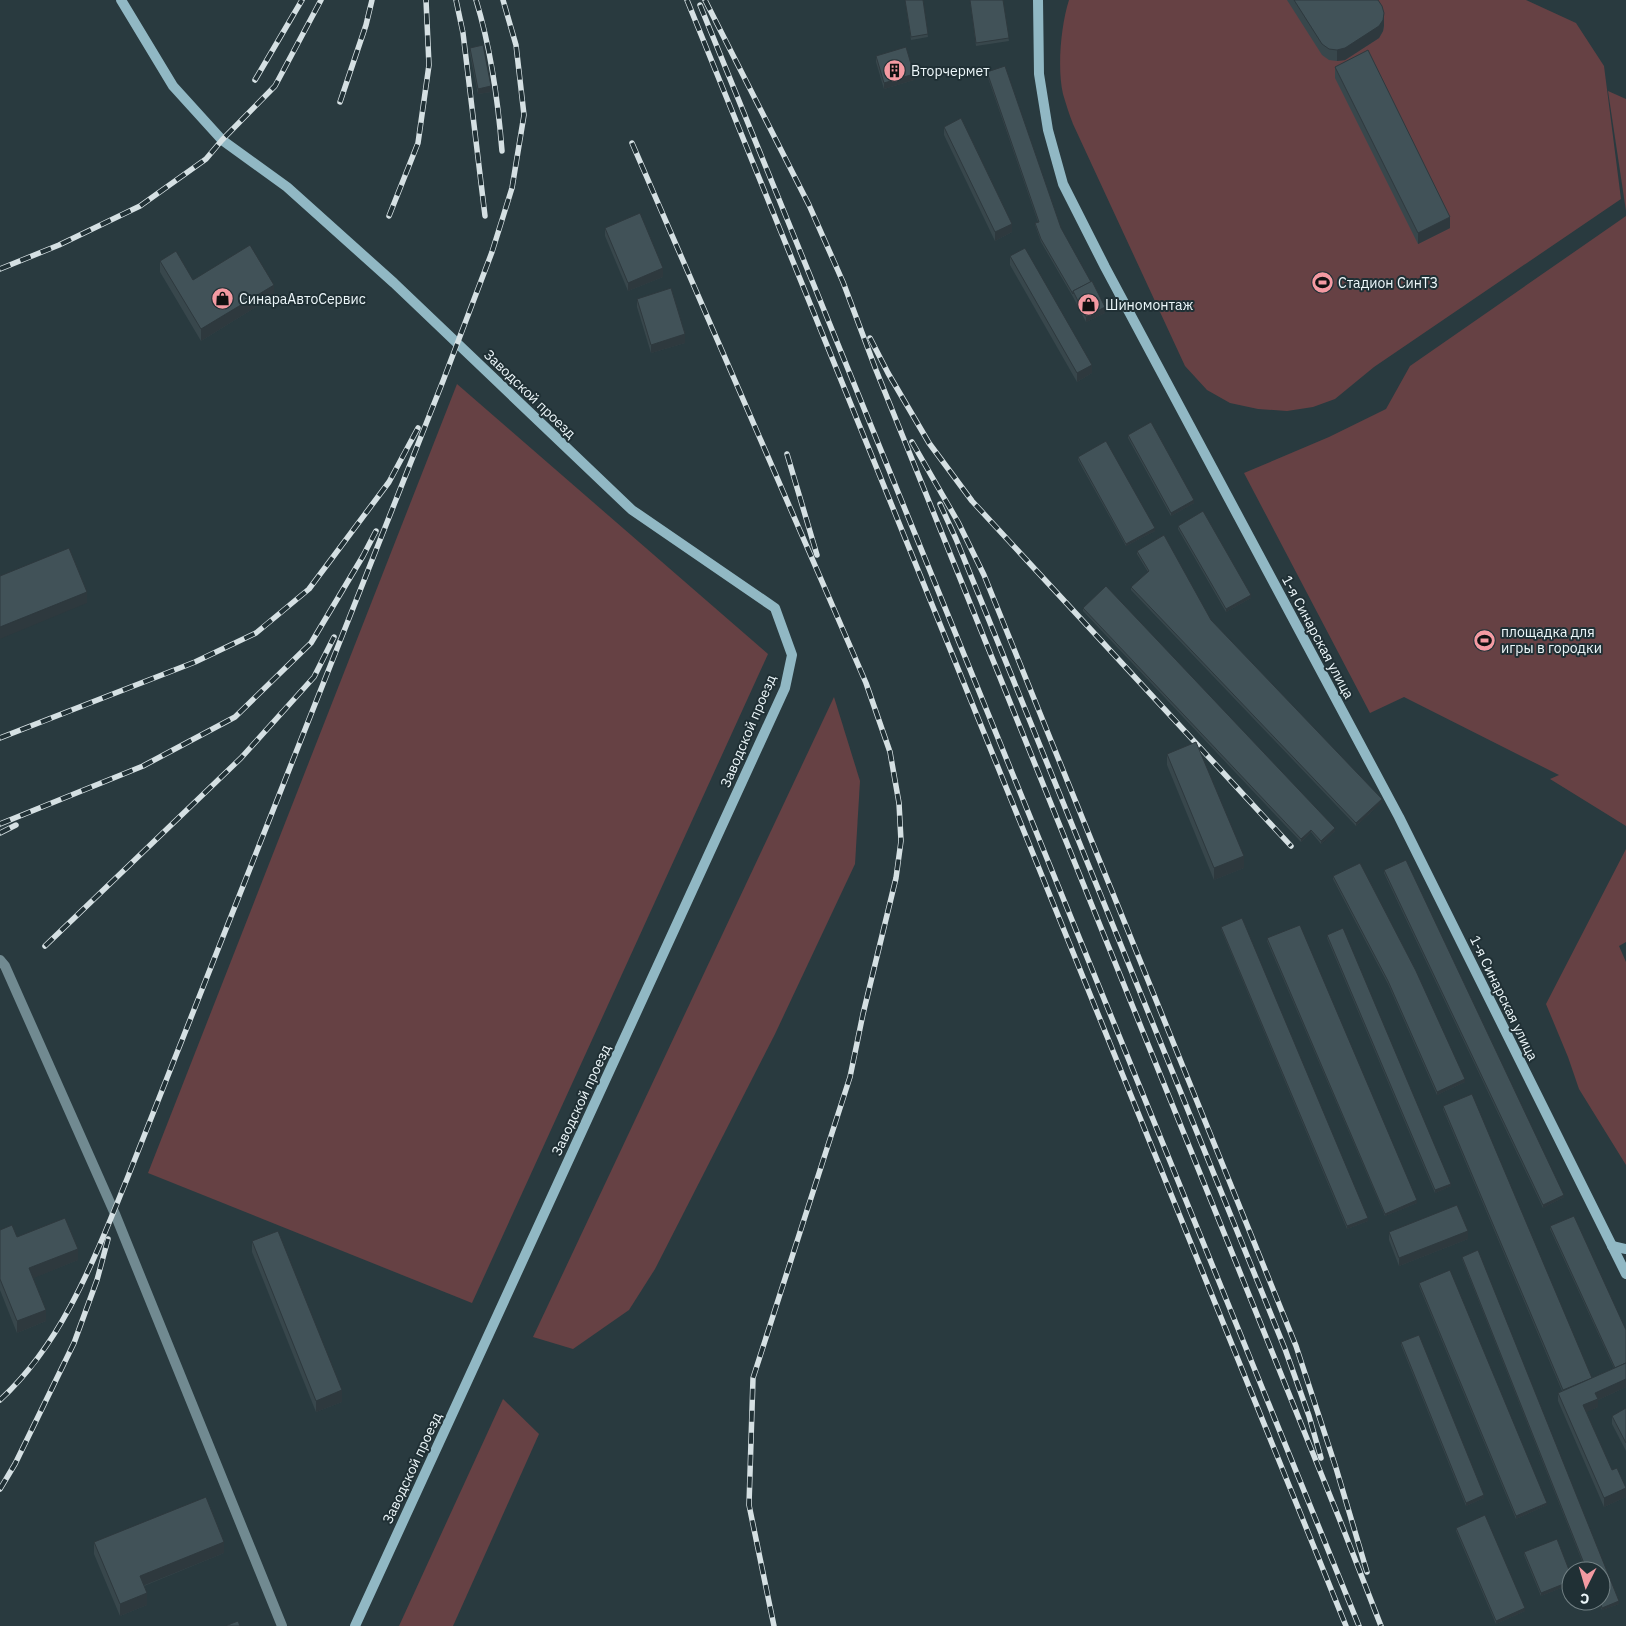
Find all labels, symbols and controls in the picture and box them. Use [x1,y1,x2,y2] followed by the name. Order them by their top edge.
[883,59,907,83] building icon: Вторчермет
[911,62,990,80] place label: Вторчермет
[1310,271,1334,295] sports icon: Стадион СинТЗ
[1338,274,1438,292] place label: Стадион СинТЗ
[211,287,235,311] shop icon: СинараАвтоСервис
[239,290,366,308] place label: СинараАвтоСервис
[1077,293,1101,317] shop icon: Шиномонтаж
[1105,296,1193,314] place label: Шиномонтаж
[480,346,580,442] street label: Заводской проезд
[1278,572,1358,702] street label: 1-я Синарская улица
[1501,623,1602,657] place label: площадка для игры в городки
[1473,628,1497,652] sports icon: площадка для игры в городки
[716,672,780,790] street label: Заводской проезд
[1466,932,1542,1064] street label: 1-я Синарская улица
[547,1041,615,1159] street label: Заводской проезд
[378,1409,446,1527] street label: Заводской проезд
[1561,1561,1611,1611] north arrow
[1580,1590,1590,1608] text: С

